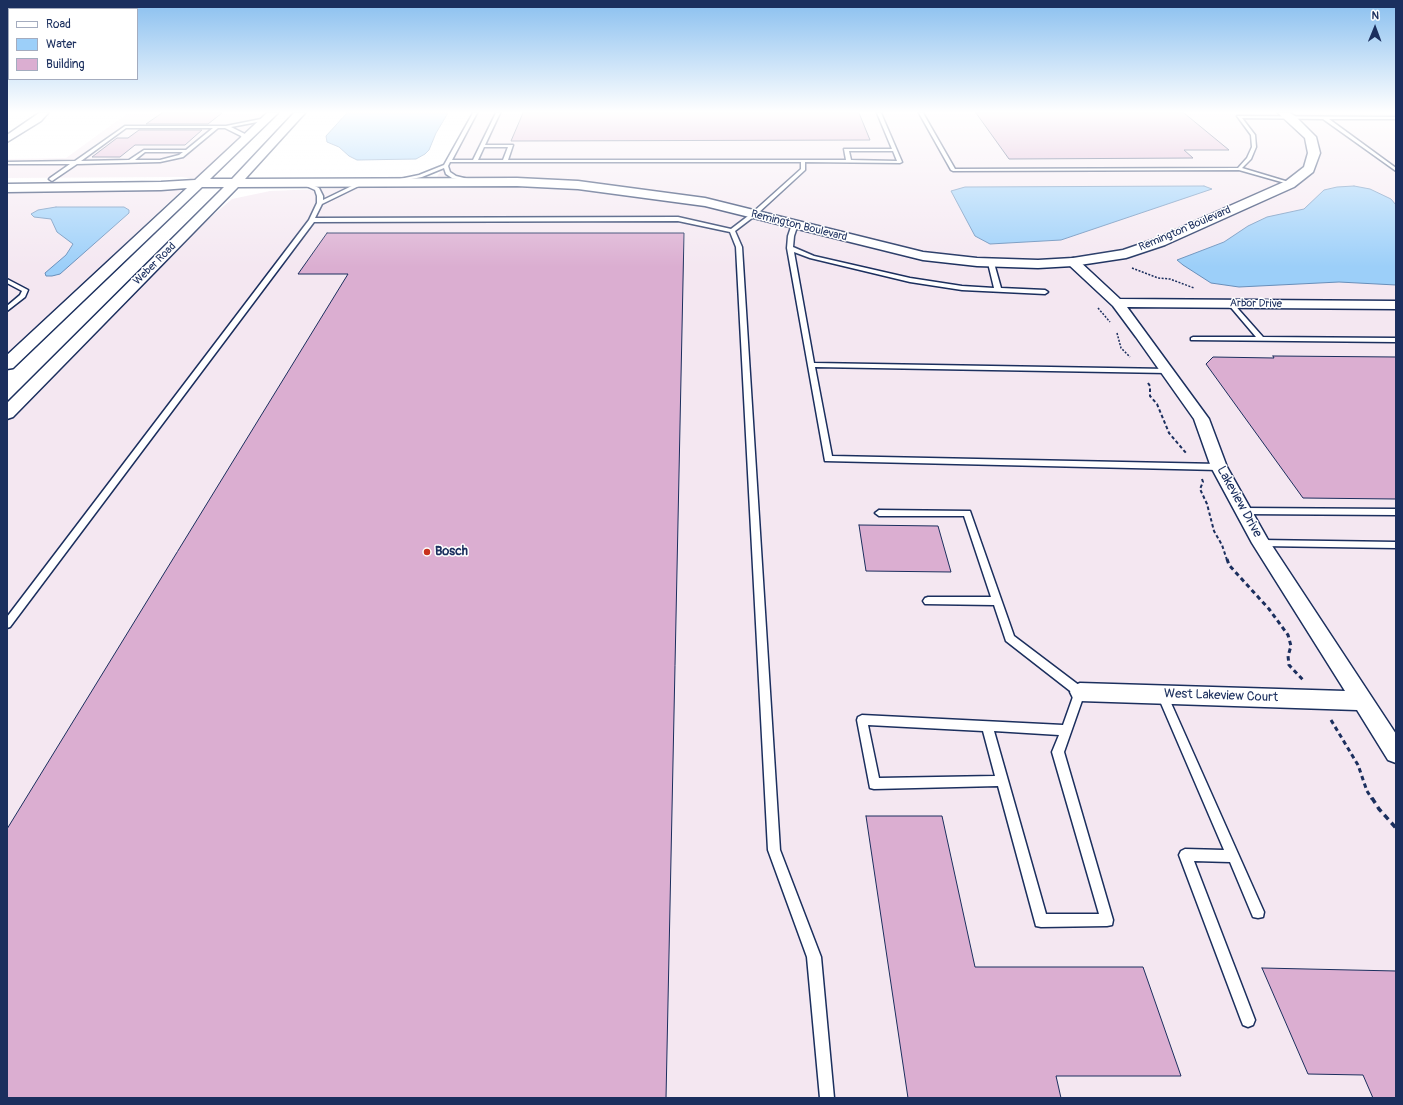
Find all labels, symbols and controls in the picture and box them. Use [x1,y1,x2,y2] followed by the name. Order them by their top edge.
[8,8,138,80] legend
[1355,8,1395,48] north arrow
[1371,9,1379,22] text: N
[46,17,71,32] text: Road
[46,37,77,52] text: Water
[46,57,85,72] text: Building
[1137,204,1233,254] street label: Remington Boulevard
[749,208,849,244] street label: Remington Boulevard
[131,240,179,288] street label: Weber Road
[1230,297,1282,311] street label: Arbor Drive
[1213,464,1265,540] street label: Lakeview Drive
[435,544,468,560] place label: Bosch
[422,547,432,557] marker: Bosch
[1164,686,1278,706] street label: West Lakeview Court

